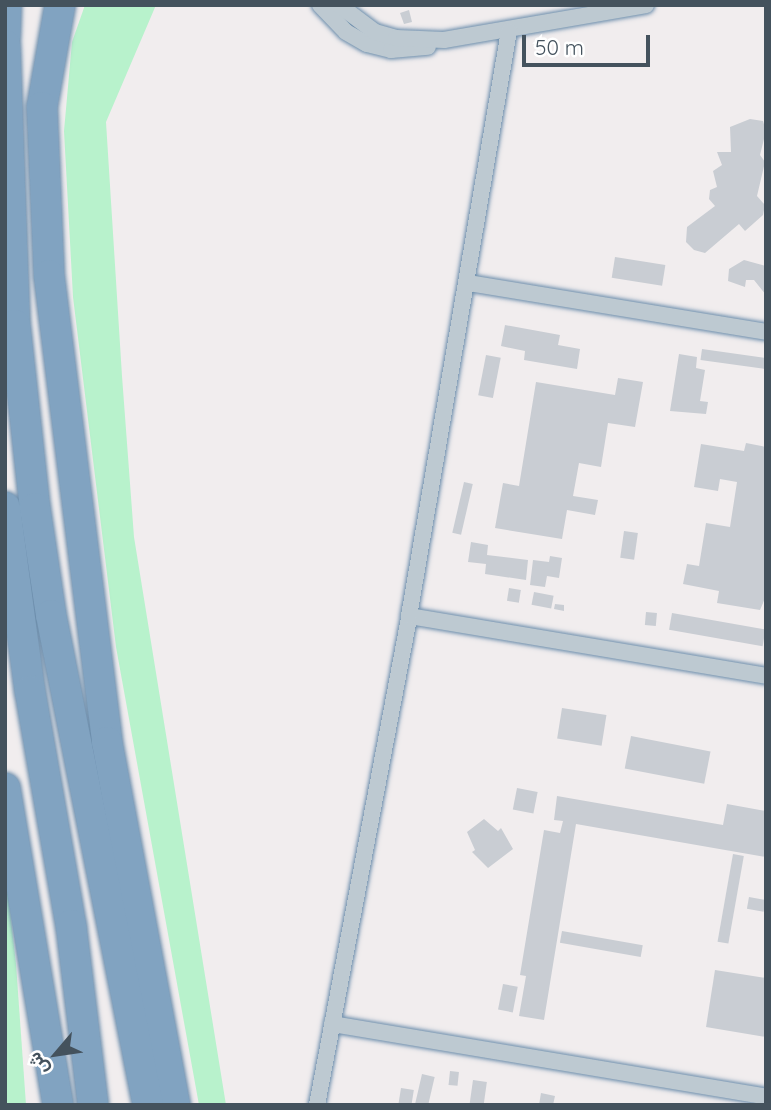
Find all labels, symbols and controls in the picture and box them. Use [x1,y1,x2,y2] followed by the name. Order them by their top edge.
[526,21,654,65] scale bar
[535,34,584,60] text: 50 m
[21,1019,91,1089] north arrow
[22,1048,54,1080] text: ش

